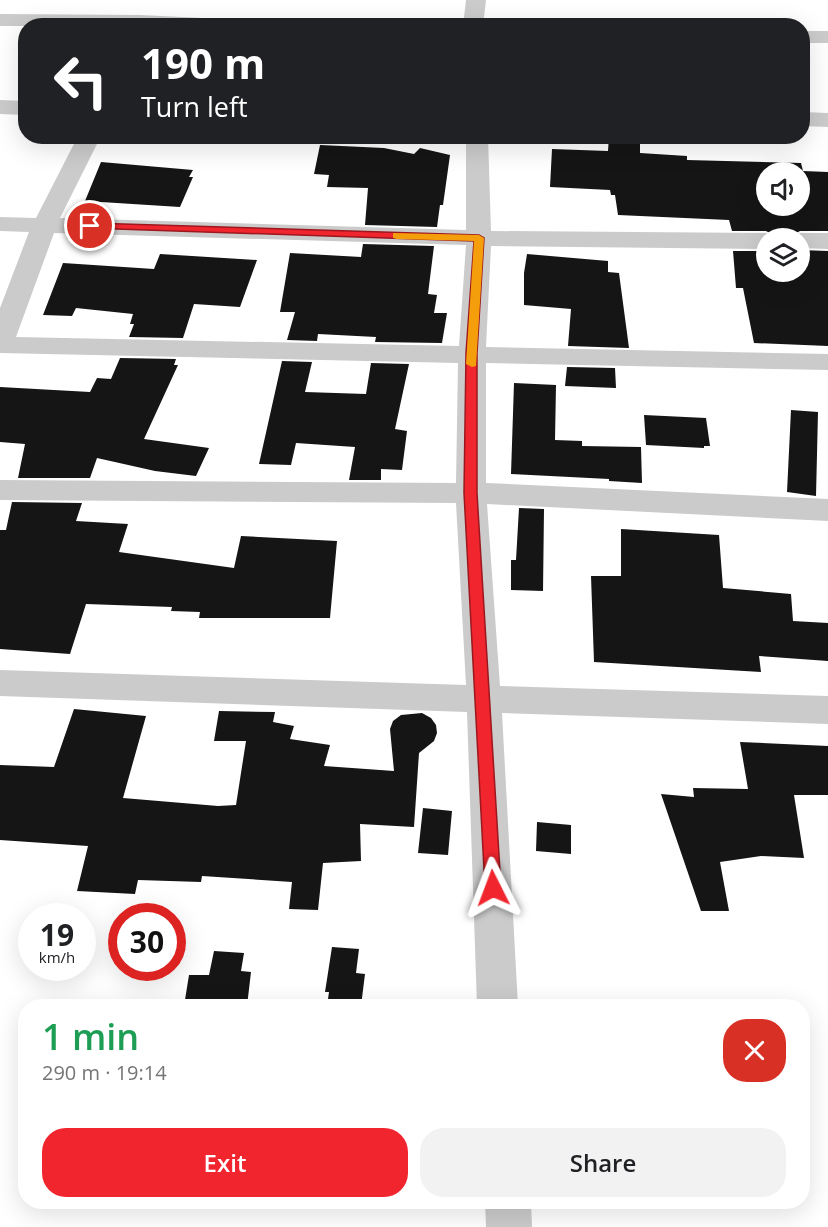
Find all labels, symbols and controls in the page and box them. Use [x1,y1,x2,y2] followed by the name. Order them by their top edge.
[141,34,265,91] text: 190 m
[42,42,120,120] icon: left
[141,88,248,125] text: Turn left
[756,162,810,282] map controls
[756,162,810,216] button: sound
[64,200,115,251] pin
[73,209,106,242] icon: arrive
[756,228,810,282] button: layers
[461,856,525,920] position arrow
[108,903,186,981] speed limit sign: 30
[40,914,74,955] text: 19
[39,947,75,967] text: km/h
[42,1012,139,1061] text: 1 min
[723,1019,786,1082] button: close
[42,1059,167,1086] text: 290 m · 19:14
[42,1128,408,1197] button: Exit
[420,1128,786,1197] button: Share

